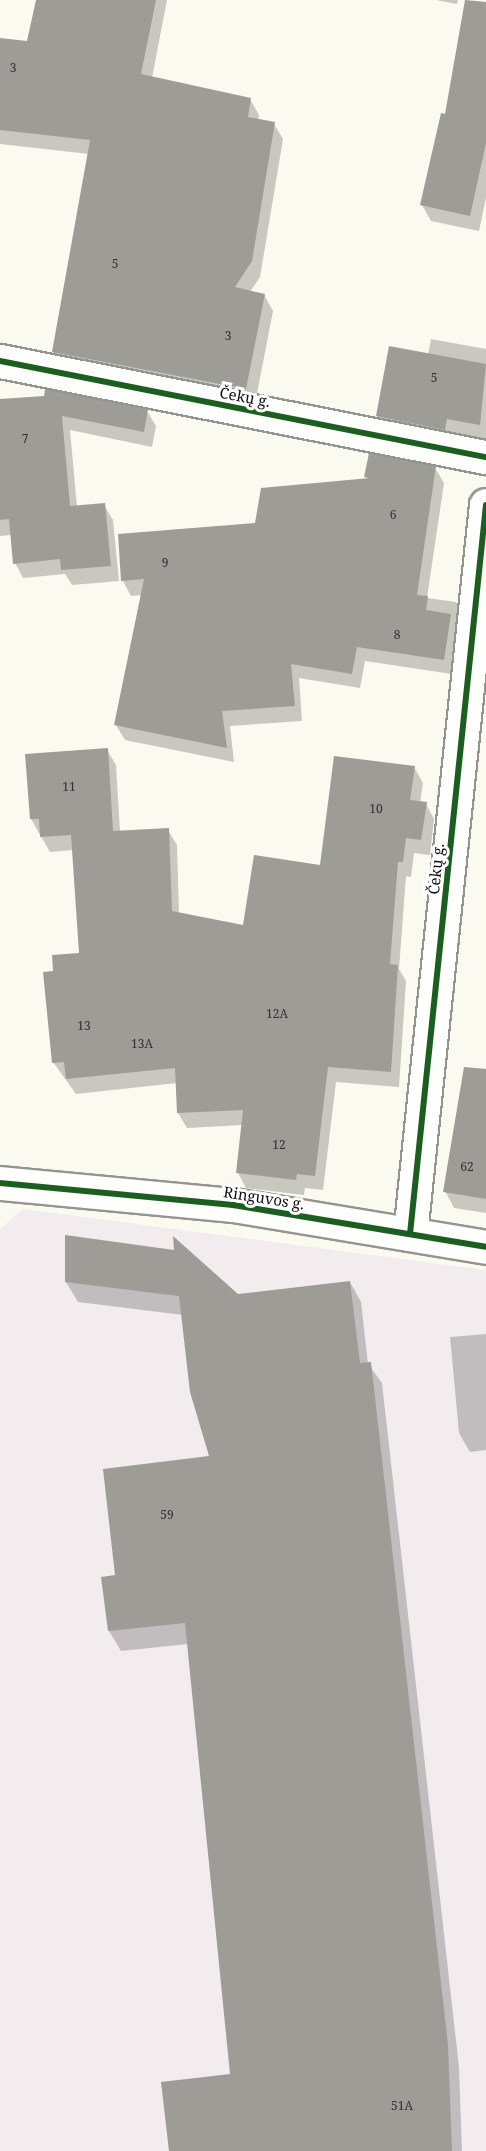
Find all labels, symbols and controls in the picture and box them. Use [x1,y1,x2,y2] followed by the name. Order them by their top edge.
[10,61,16,75] house number: 3
[112,257,118,271] house number: 5
[225,329,231,343] house number: 3
[431,371,437,385] house number: 5
[218,383,272,411] street label: Čekų g.
[22,432,28,446] house number: 7
[390,508,396,522] house number: 6
[162,556,168,570] house number: 9
[394,628,400,642] house number: 8
[62,780,76,794] house number: 11
[369,802,383,816] house number: 10
[424,843,448,895] street label: Čekų g.
[266,1007,288,1021] house number: 12A
[77,1019,91,1033] house number: 13
[131,1037,153,1051] house number: 13A
[272,1138,286,1152] house number: 12
[460,1160,474,1174] house number: 62
[222,1183,306,1213] street label: Ringuvos g.
[160,1508,174,1522] house number: 59
[391,2099,413,2113] house number: 51A

